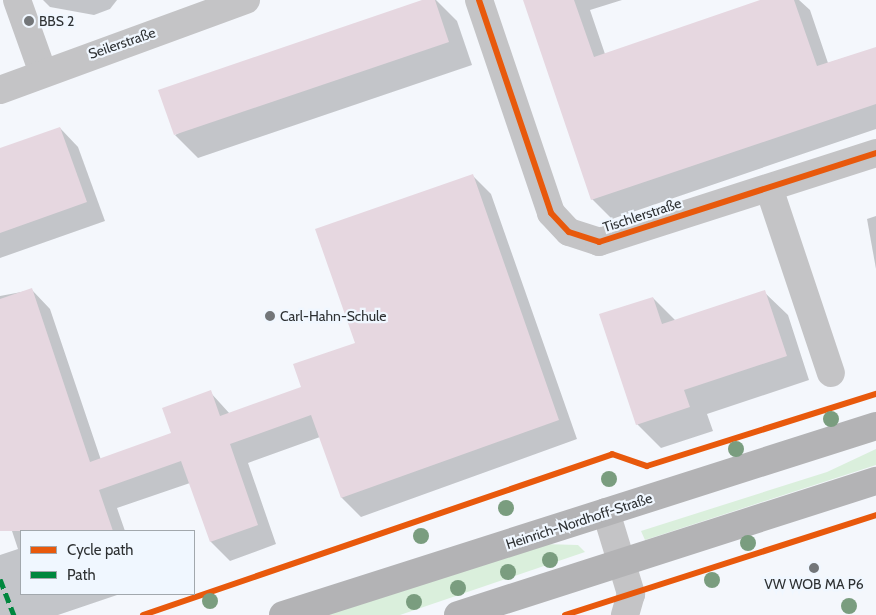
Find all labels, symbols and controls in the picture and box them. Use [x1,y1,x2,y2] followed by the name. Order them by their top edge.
[39,13,74,29] place label: BBS 2
[23,15,35,27] marker: BBS 2
[86,24,158,62] street label: Seilerstraße
[601,194,683,236] street label: Tischlerstraße
[280,308,386,324] place label: Carl-Hahn-Schule
[264,310,276,322] marker: Carl-Hahn-Schule
[504,489,654,553] street label: Heinrich-Nordhoff-Straße
[20,530,195,595] legend
[67,541,133,559] text: Cycle path
[808,562,820,574] marker: VW WOB MA P6
[67,566,96,584] text: Path
[764,576,864,592] place label: VW WOB MA P6

